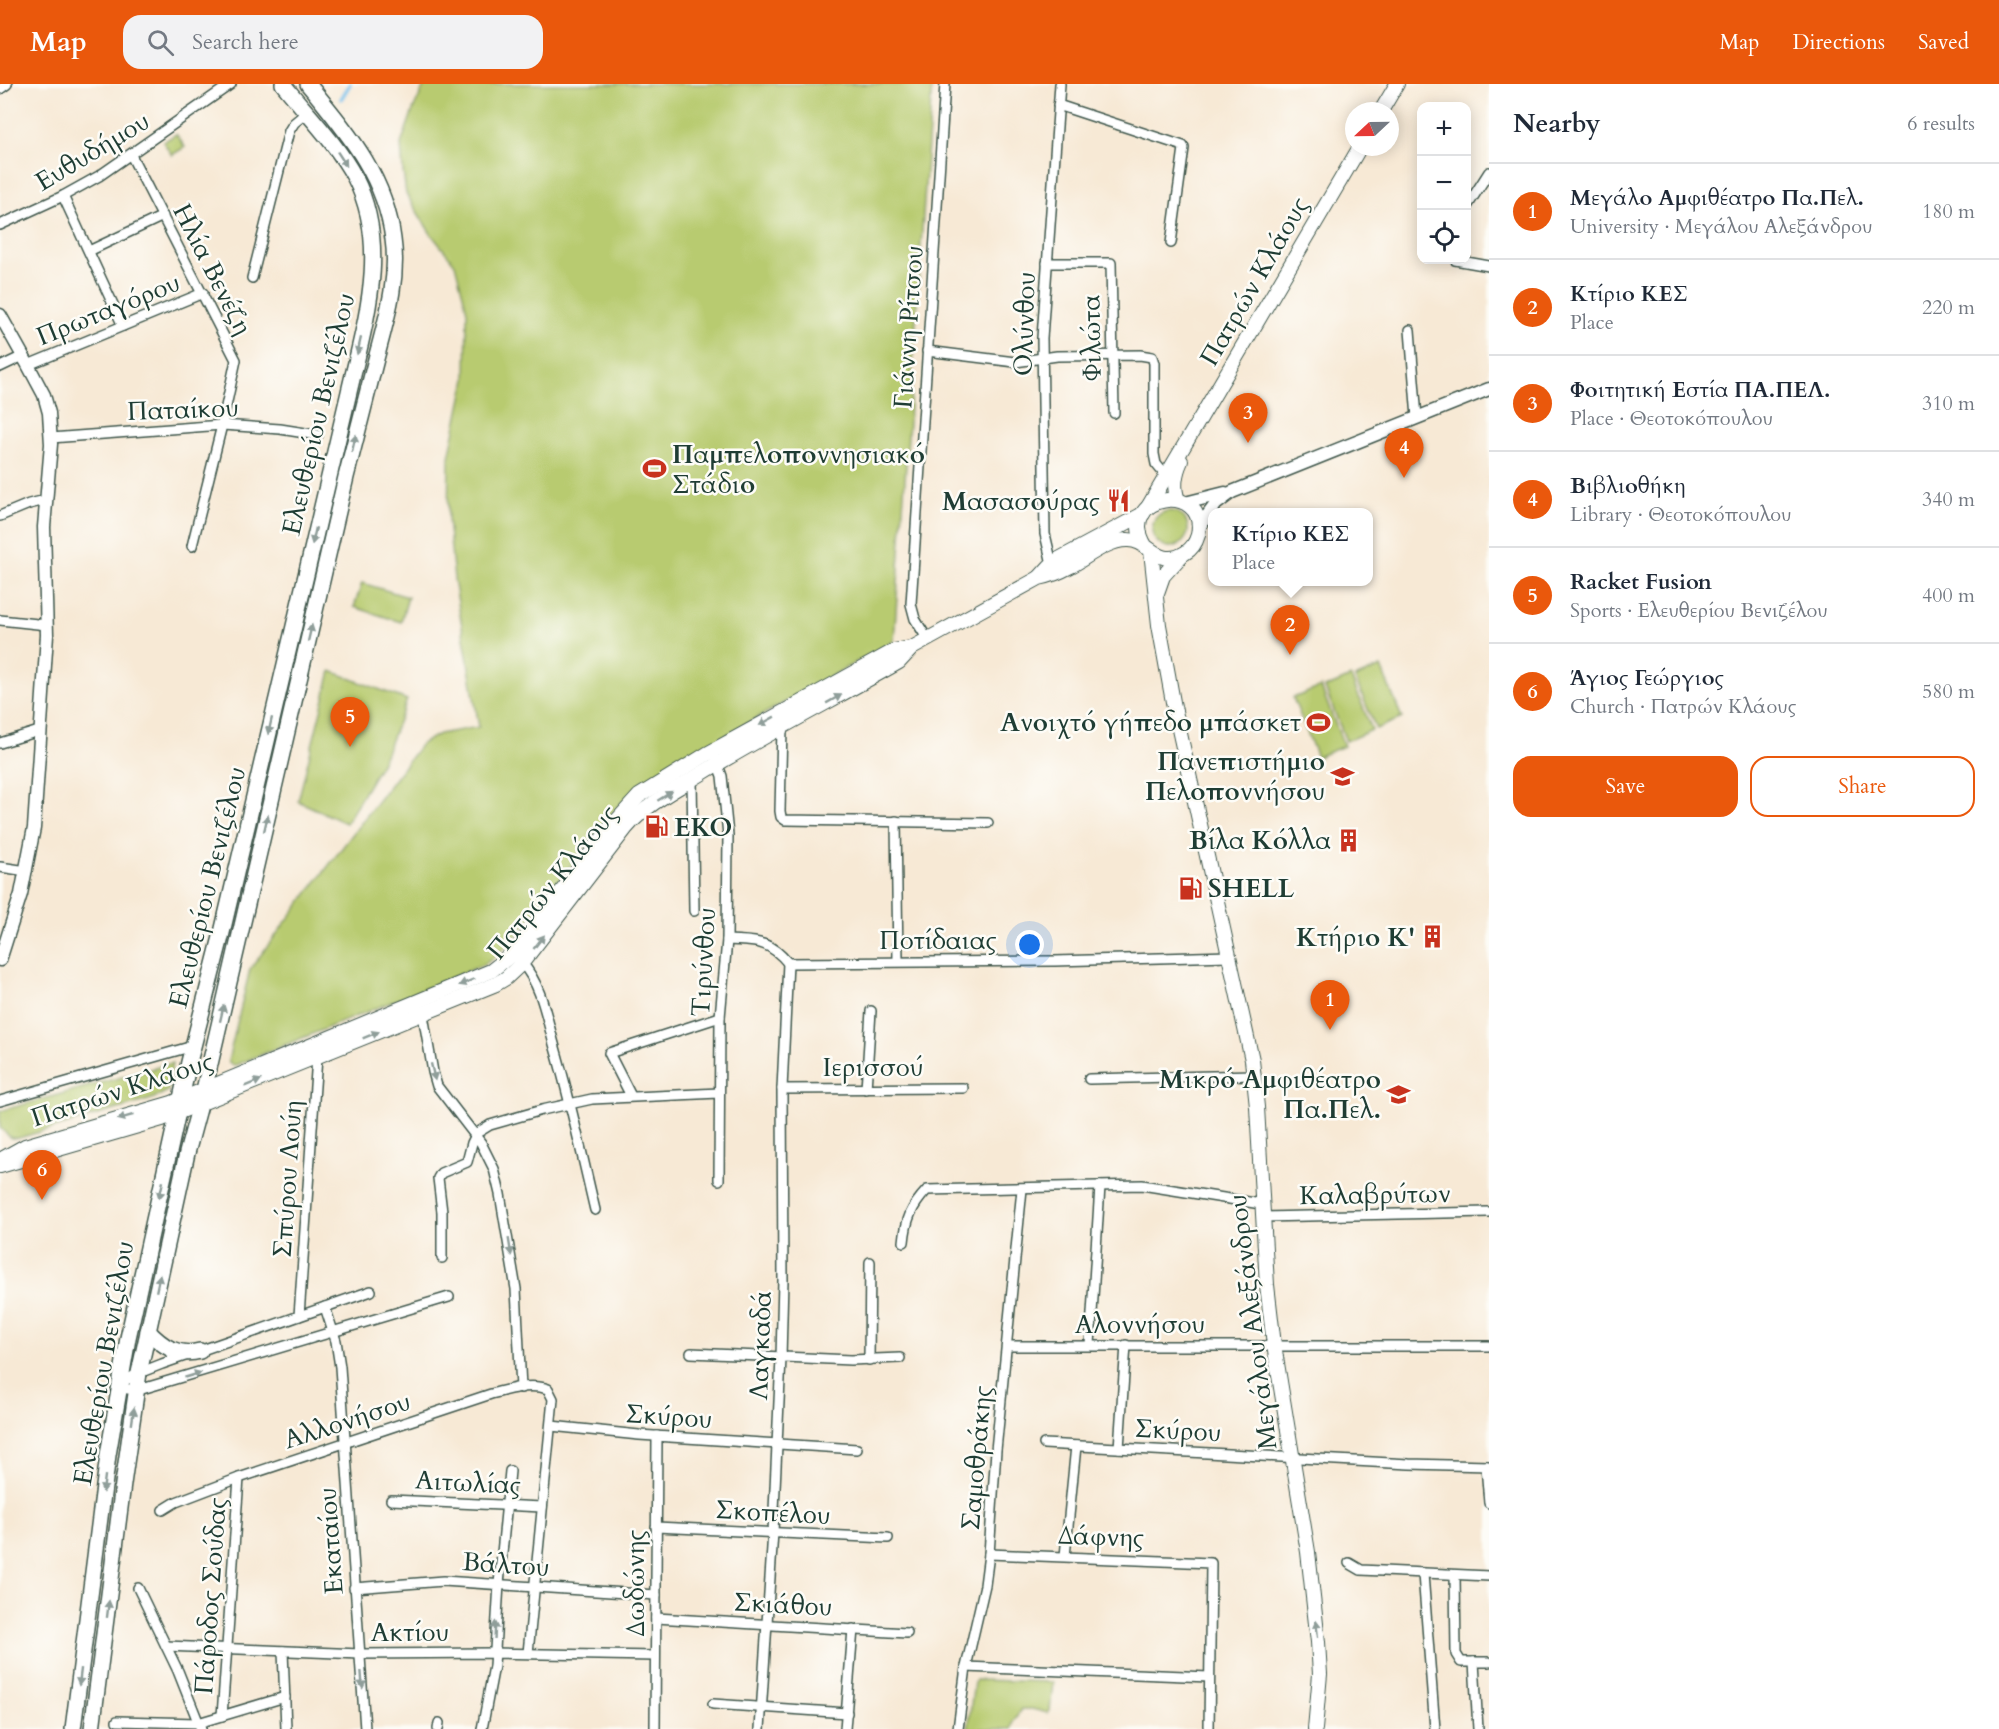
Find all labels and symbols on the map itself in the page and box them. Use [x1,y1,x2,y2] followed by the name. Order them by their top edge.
[1345,102,1399,156] north arrow
[29,104,156,199] street label: Ευθυδήμου
[337,151,348,167] one-way arrow
[1192,190,1317,372] street label: Πατρών Κλάους
[165,198,261,341] street label: Ηλία Βενέζη
[885,244,932,410] street label: Γιάννη Ρίτσου
[31,265,185,354] street label: Πρωταγόρου
[1005,271,1044,377] street label: Ολύνθου
[274,290,363,539] street label: Ελευθερίου Βενιζέλου
[1073,294,1110,381] street label: Φιλώτα
[354,337,363,356] one-way arrow
[127,390,239,429] street label: Παταίκου
[1228,394,1268,443] pin: 3
[1384,428,1424,478] pin: 4
[350,434,360,452] one-way arrow
[672,437,925,502] place label: Παμπελοποννησιακό Στάδιο
[641,456,667,482] sports icon: Παμπελοποννησιακό Στάδιο
[942,484,1100,519] place label: Μασασούρας
[1105,488,1131,514] restaurant icon: Μασασούρας
[309,527,319,545] one-way arrow
[1270,606,1310,655] pin: 2
[306,623,316,642] one-way arrow
[826,694,843,704] one-way arrow
[330,698,370,747] pin: 5
[1000,705,1301,740] place label: Ανοιχτό γήπεδο μπάσκετ
[1306,709,1332,735] sports icon: Ανοιχτό γήπεδο μπάσκετ
[758,716,775,726] one-way arrow
[265,717,274,736] one-way arrow
[1145,744,1325,809] place label: Πανεπιστήμιο Πελοποννήσου
[161,763,254,1011] street label: Ελευθερίου Βενιζέλου
[1330,763,1356,789] school or university icon: Πανεπιστήμιο Πελοποννήσου
[657,790,673,801] one-way arrow
[479,798,626,967] street label: Πατρών Κλάους
[674,810,732,845] place label: EKO
[262,813,271,832] one-way arrow
[643,814,669,840] fuel station icon: EKO
[1189,823,1331,858] place label: Βίλα Κόλλα
[1336,827,1362,853] building icon: Βίλα Κόλλα
[1208,871,1295,906] place label: SHELL
[1177,875,1203,901] fuel station icon: SHELL
[683,906,724,1018] street label: Τιρύνθου
[1296,920,1415,955] place label: Κτήριο Κ'
[879,923,997,958] street label: Ποτίδαιας
[1420,924,1446,950] building icon: Κτήριο Κ'
[1015,930,1044,959] your location
[532,935,544,950] one-way arrow
[458,978,476,987] one-way arrow
[1310,980,1350,1030] pin: 1
[217,1003,227,1022] one-way arrow
[363,1030,381,1040] one-way arrow
[27,1044,218,1135] street label: Πατρών Κλάους
[823,1050,923,1085] street label: Ιερισσού
[1159,1062,1381,1127] place label: Μικρό Αμφιθέατρο Πα.Πελ.
[429,1063,439,1081] one-way arrow
[245,1078,263,1088] one-way arrow
[1386,1081,1412,1107] school or university icon: Μικρό Αμφιθέατρο Πα.Πελ.
[265,1099,310,1259] street label: Σπύρου Λούη
[117,1113,135,1122] one-way arrow
[22,1150,62,1200] pin: 6
[1299,1176,1451,1213] street label: Καλαβρύτων
[156,1181,165,1200] one-way arrow
[1219,1192,1286,1452] street label: Μεγάλου Αλεξάνδρου
[506,1237,515,1256] one-way arrow
[65,1238,142,1488] street label: Ελευθερίου Βενιζέλου
[154,1273,163,1292] one-way arrow
[741,1289,780,1401] street label: Λαγκαδά
[1075,1307,1205,1342] street label: Αλοννήσου
[184,1370,202,1379] one-way arrow
[279,1384,415,1457] street label: Αλλονήσου
[953,1384,1000,1532] street label: Σαμοθράκης
[624,1396,713,1437] street label: Σκύρου
[128,1406,137,1425] one-way arrow
[1134,1411,1222,1450] street label: Σκύρου
[414,1462,522,1503] street label: Αιτωλίας
[100,1474,109,1493] one-way arrow
[309,1486,352,1596] street label: Εκαταίου
[714,1492,832,1533] street label: Σκοπέλου
[186,1496,235,1696] street label: Πάροδος Σούδας
[1057,1518,1145,1555] street label: Δάφνης
[618,1530,653,1636] street label: Δωδώνης
[461,1544,551,1585] street label: Βάλτου
[733,1584,833,1625] street label: Σκιάθου
[103,1599,113,1618] one-way arrow
[371,1615,449,1650] street label: Ακτίου
[491,1620,500,1639] one-way arrow
[1312,1620,1321,1639] one-way arrow
[76,1668,85,1687] one-way arrow
[357,1671,367,1690] one-way arrow

